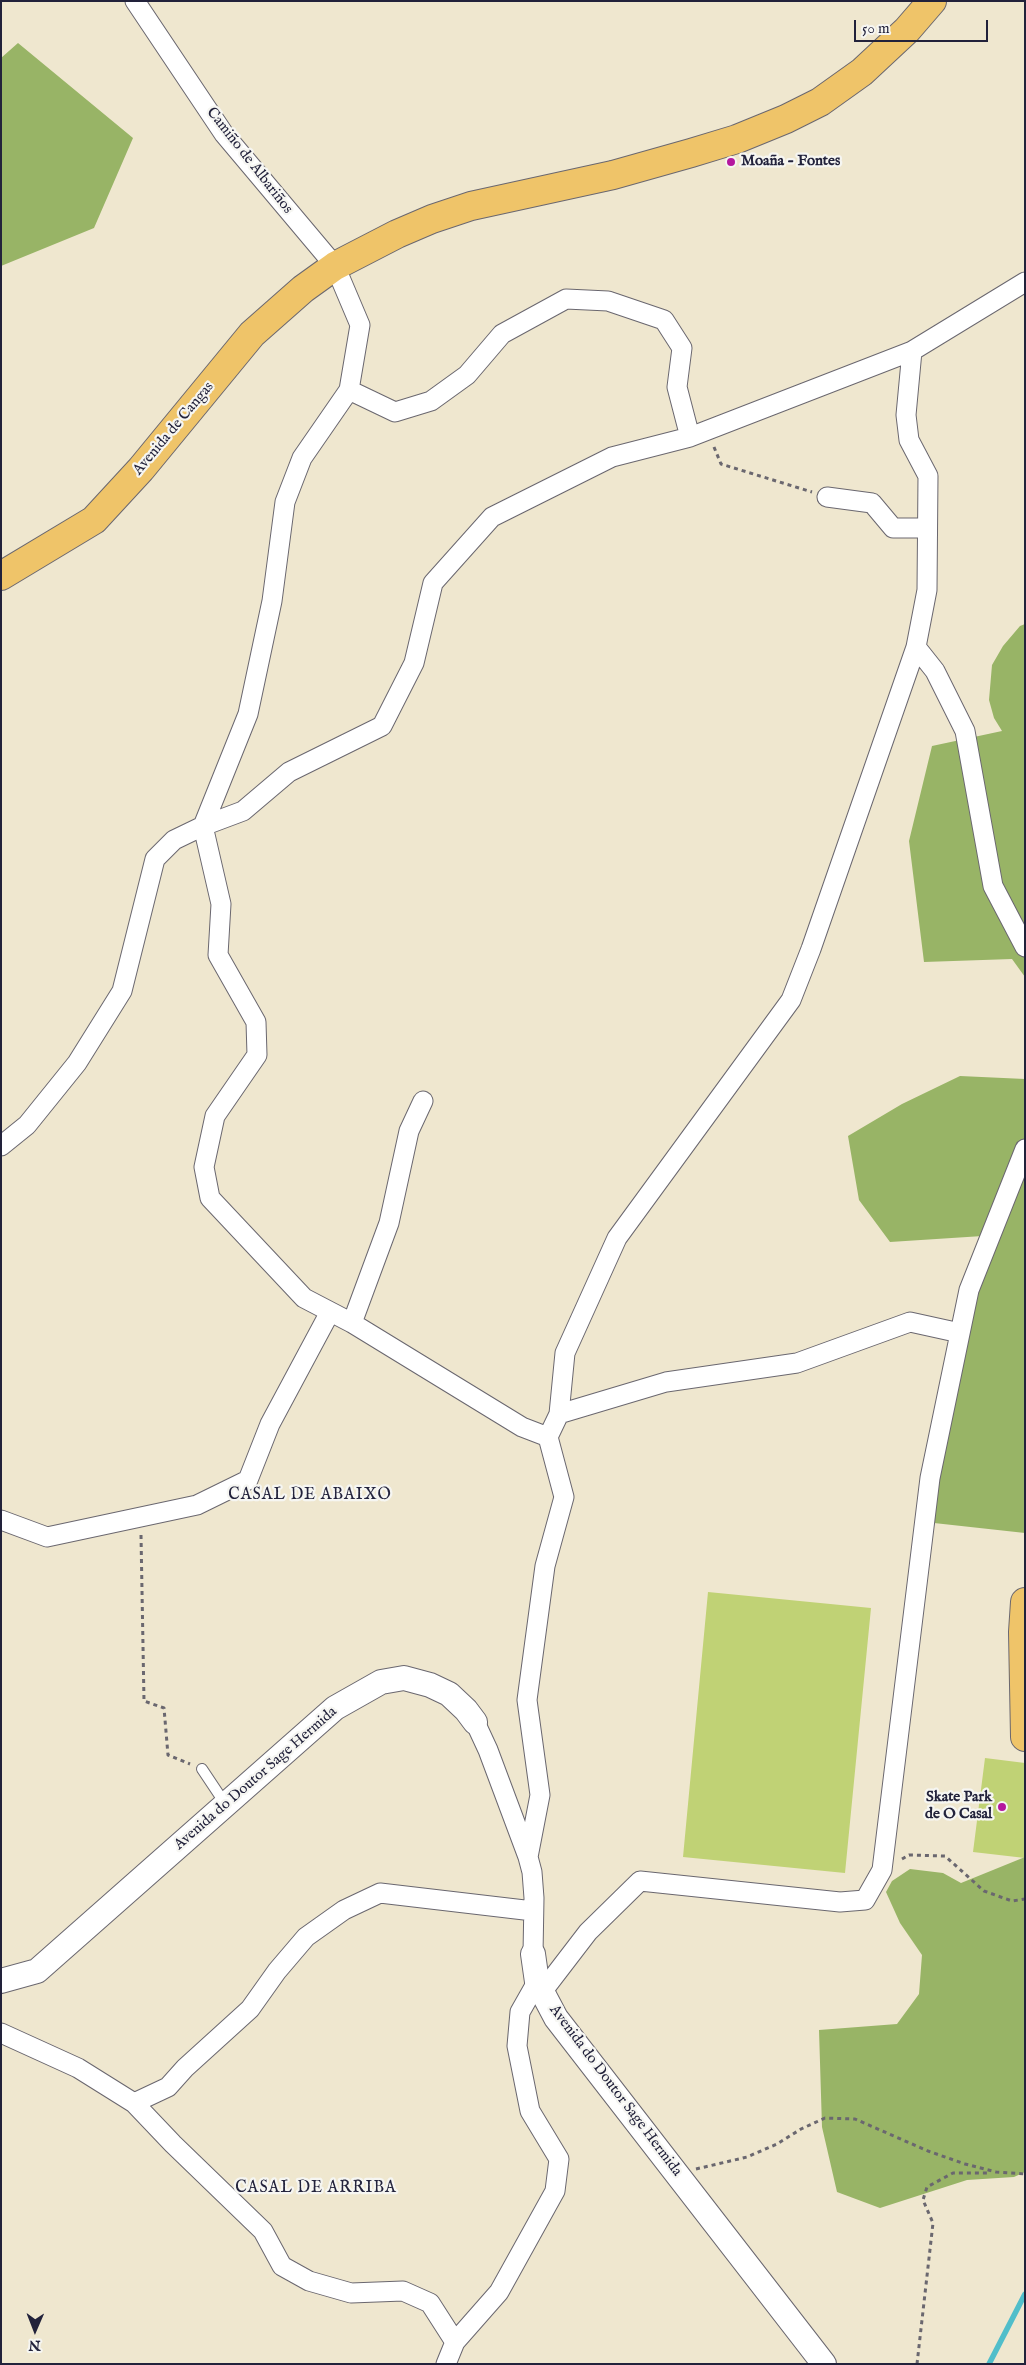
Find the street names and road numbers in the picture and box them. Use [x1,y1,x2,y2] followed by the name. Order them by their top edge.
[202,104,296,218] street label: Camiño de Albariños
[130,379,218,479] street label: Avenida de Cangas
[171,1703,341,1855] street label: Avenida do Doutor Sage Hermida
[545,2002,685,2180] street label: Avenida do Doutor Sage Hermida

